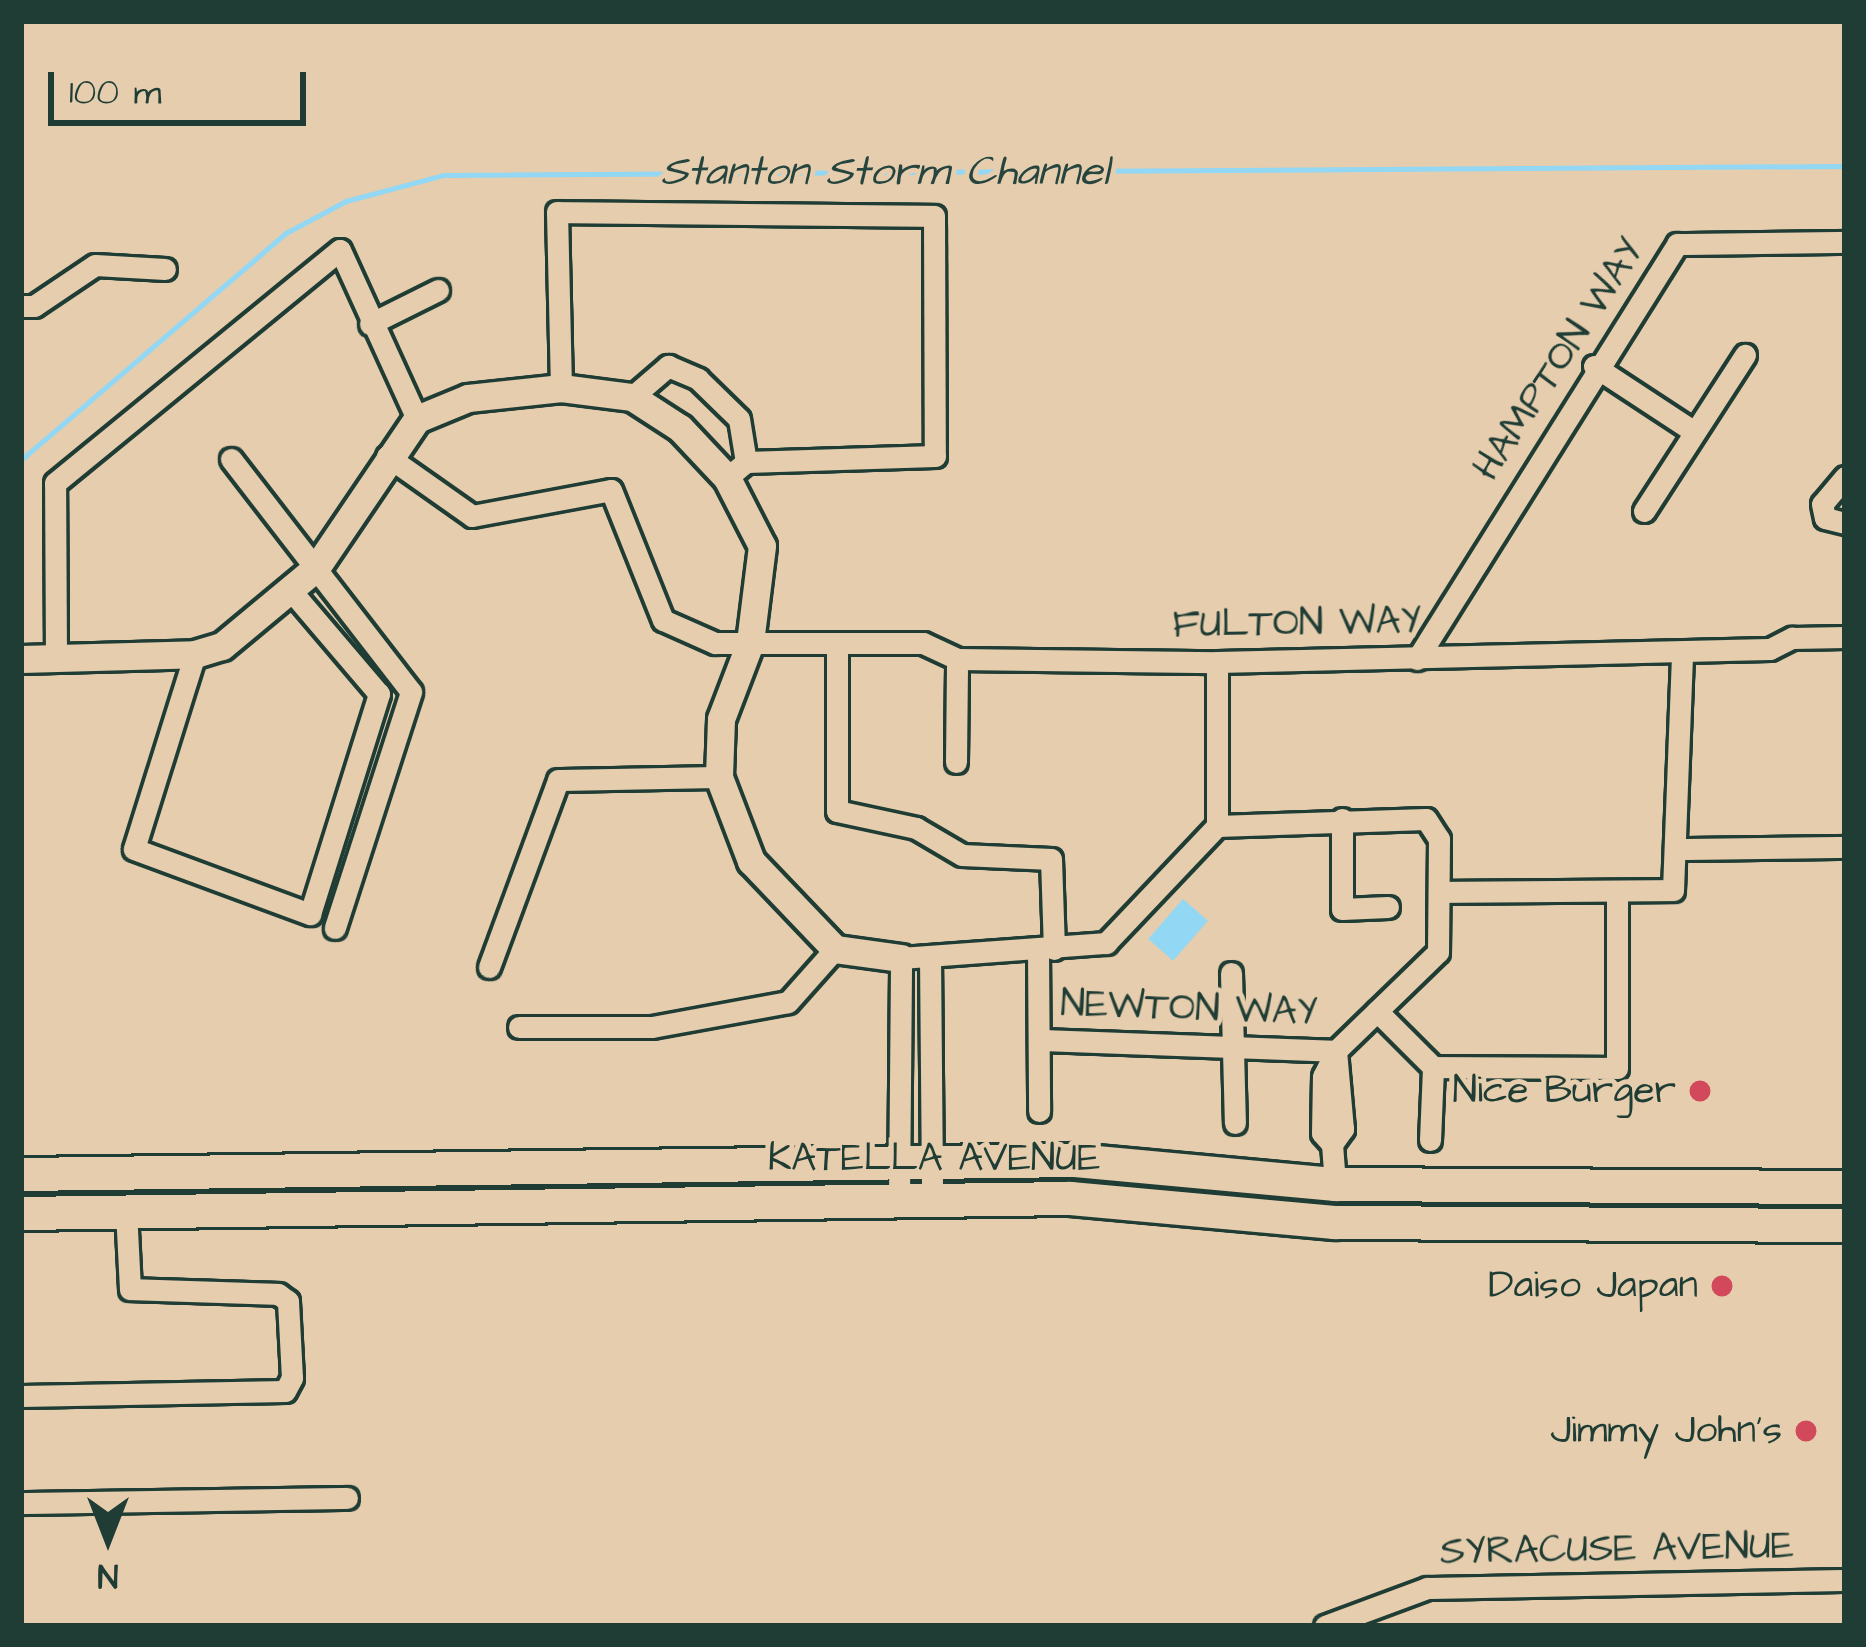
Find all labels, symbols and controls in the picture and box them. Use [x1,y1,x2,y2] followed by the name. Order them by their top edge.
[54,48,312,122] scale bar
[69,67,161,118] text: 100 m
[661,147,1109,197] water label: Stanton Storm Channel
[1464,230,1656,490] street label: HAMPTON WAY
[1172,598,1422,650] street label: FULTON WAY
[1060,981,1318,1037] street label: NEWTON WAY
[1452,1068,1676,1114] place label: Nice Burger
[1687,1078,1713,1104] marker: Nice Burger
[768,1136,1100,1182] street label: KATELLA AVENUE
[1488,1263,1698,1309] place label: Daiso Japan
[1709,1273,1735,1299] marker: Daiso Japan
[1550,1408,1782,1454] place label: Jimmy John's
[1793,1418,1819,1444] marker: Jimmy John's
[48,1479,168,1599] north arrow
[1440,1524,1794,1576] street label: SYRACUSE AVENUE
[98,1552,118,1598] text: N

